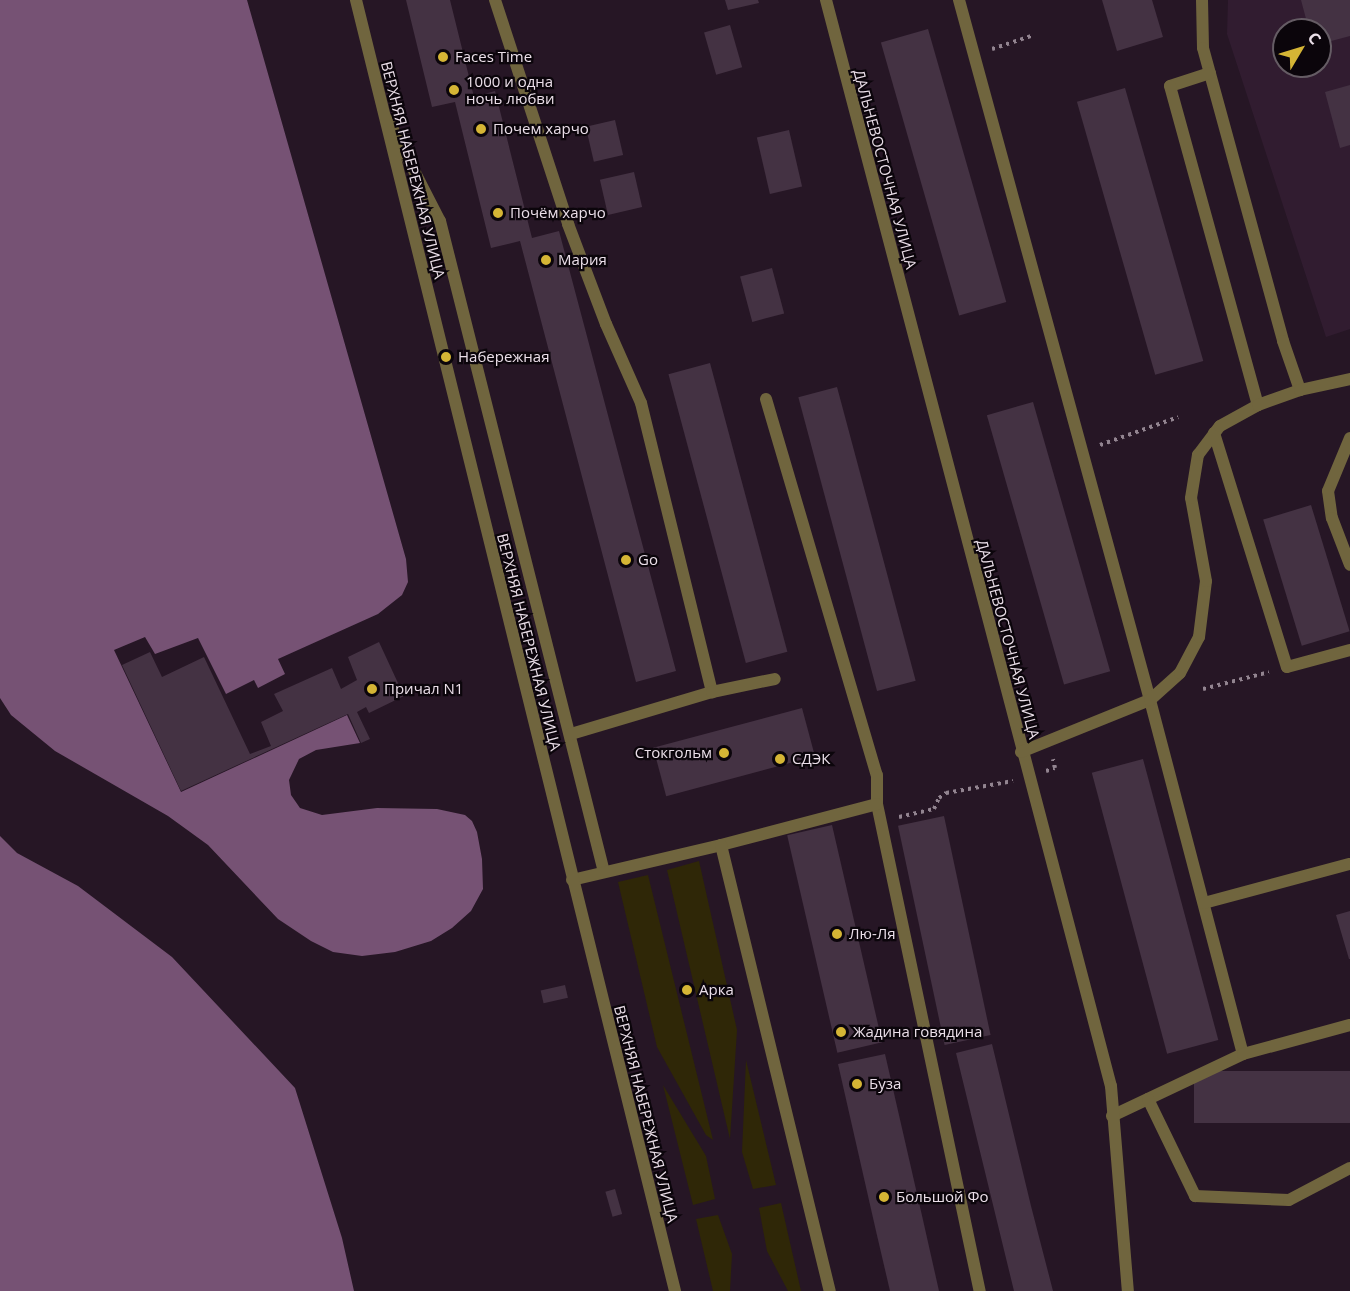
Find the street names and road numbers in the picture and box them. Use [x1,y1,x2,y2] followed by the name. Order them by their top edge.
[377,59,449,281] street label: ВЕРХНЯЯ НАБЕРЕЖНАЯ УЛИЦА
[850,67,920,271] street label: ДАЛЬНЕВОСТОЧНАЯ УЛИЦА
[493,531,565,753] street label: ВЕРХНЯЯ НАБЕРЕЖНАЯ УЛИЦА
[973,537,1043,741] street label: ДАЛЬНЕВОСТОЧНАЯ УЛИЦА
[610,1003,682,1225] street label: ВЕРХНЯЯ НАБЕРЕЖНАЯ УЛИЦА

